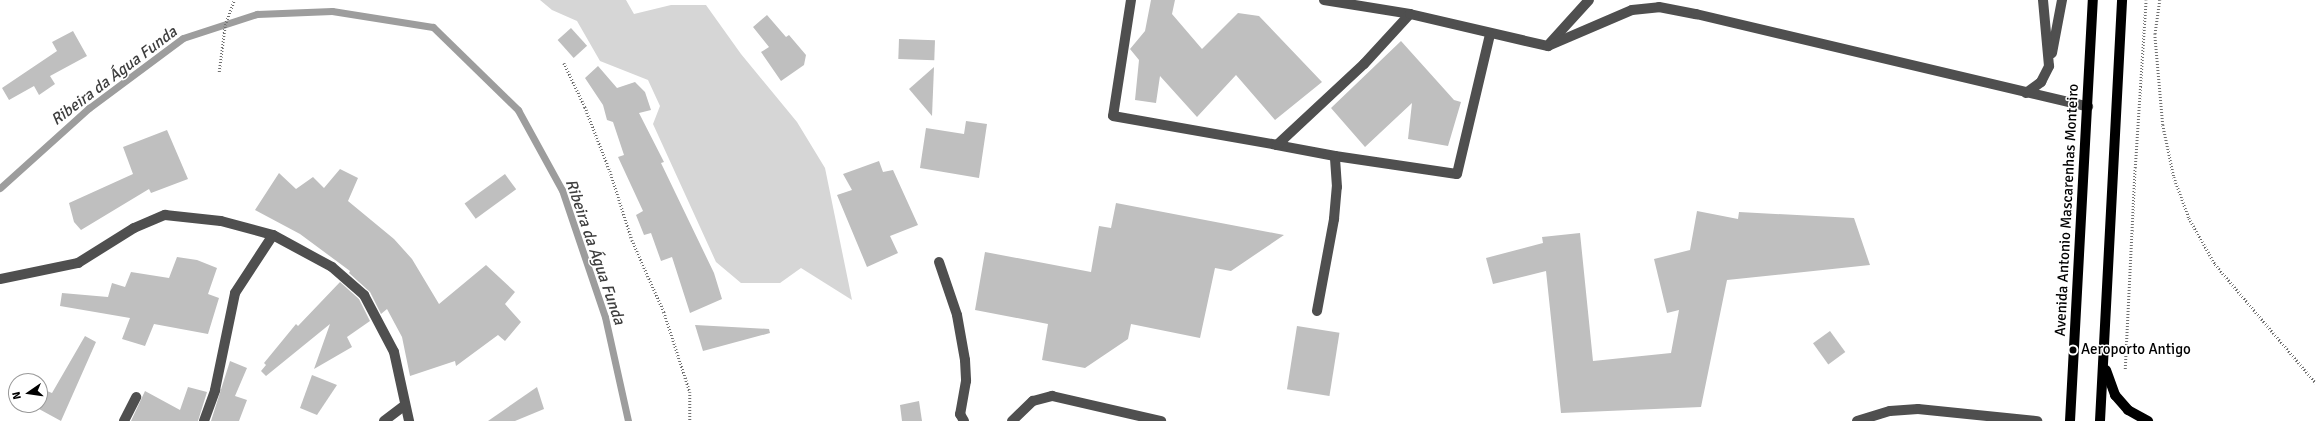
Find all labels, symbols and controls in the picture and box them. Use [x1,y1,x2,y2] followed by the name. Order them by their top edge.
[47,22,181,130] water label: Ribeira da Água Funda
[2051,83,2083,337] street label: Avenida Antonio Mascarenhas Monteiro
[561,177,629,327] water label: Ribeira da Água Funda
[2081,341,2191,359] place label: Aeroporto Antigo
[2068,345,2078,355] marker: Aeroporto Antigo
[8,373,48,413] north arrow
[10,390,24,401] text: N

